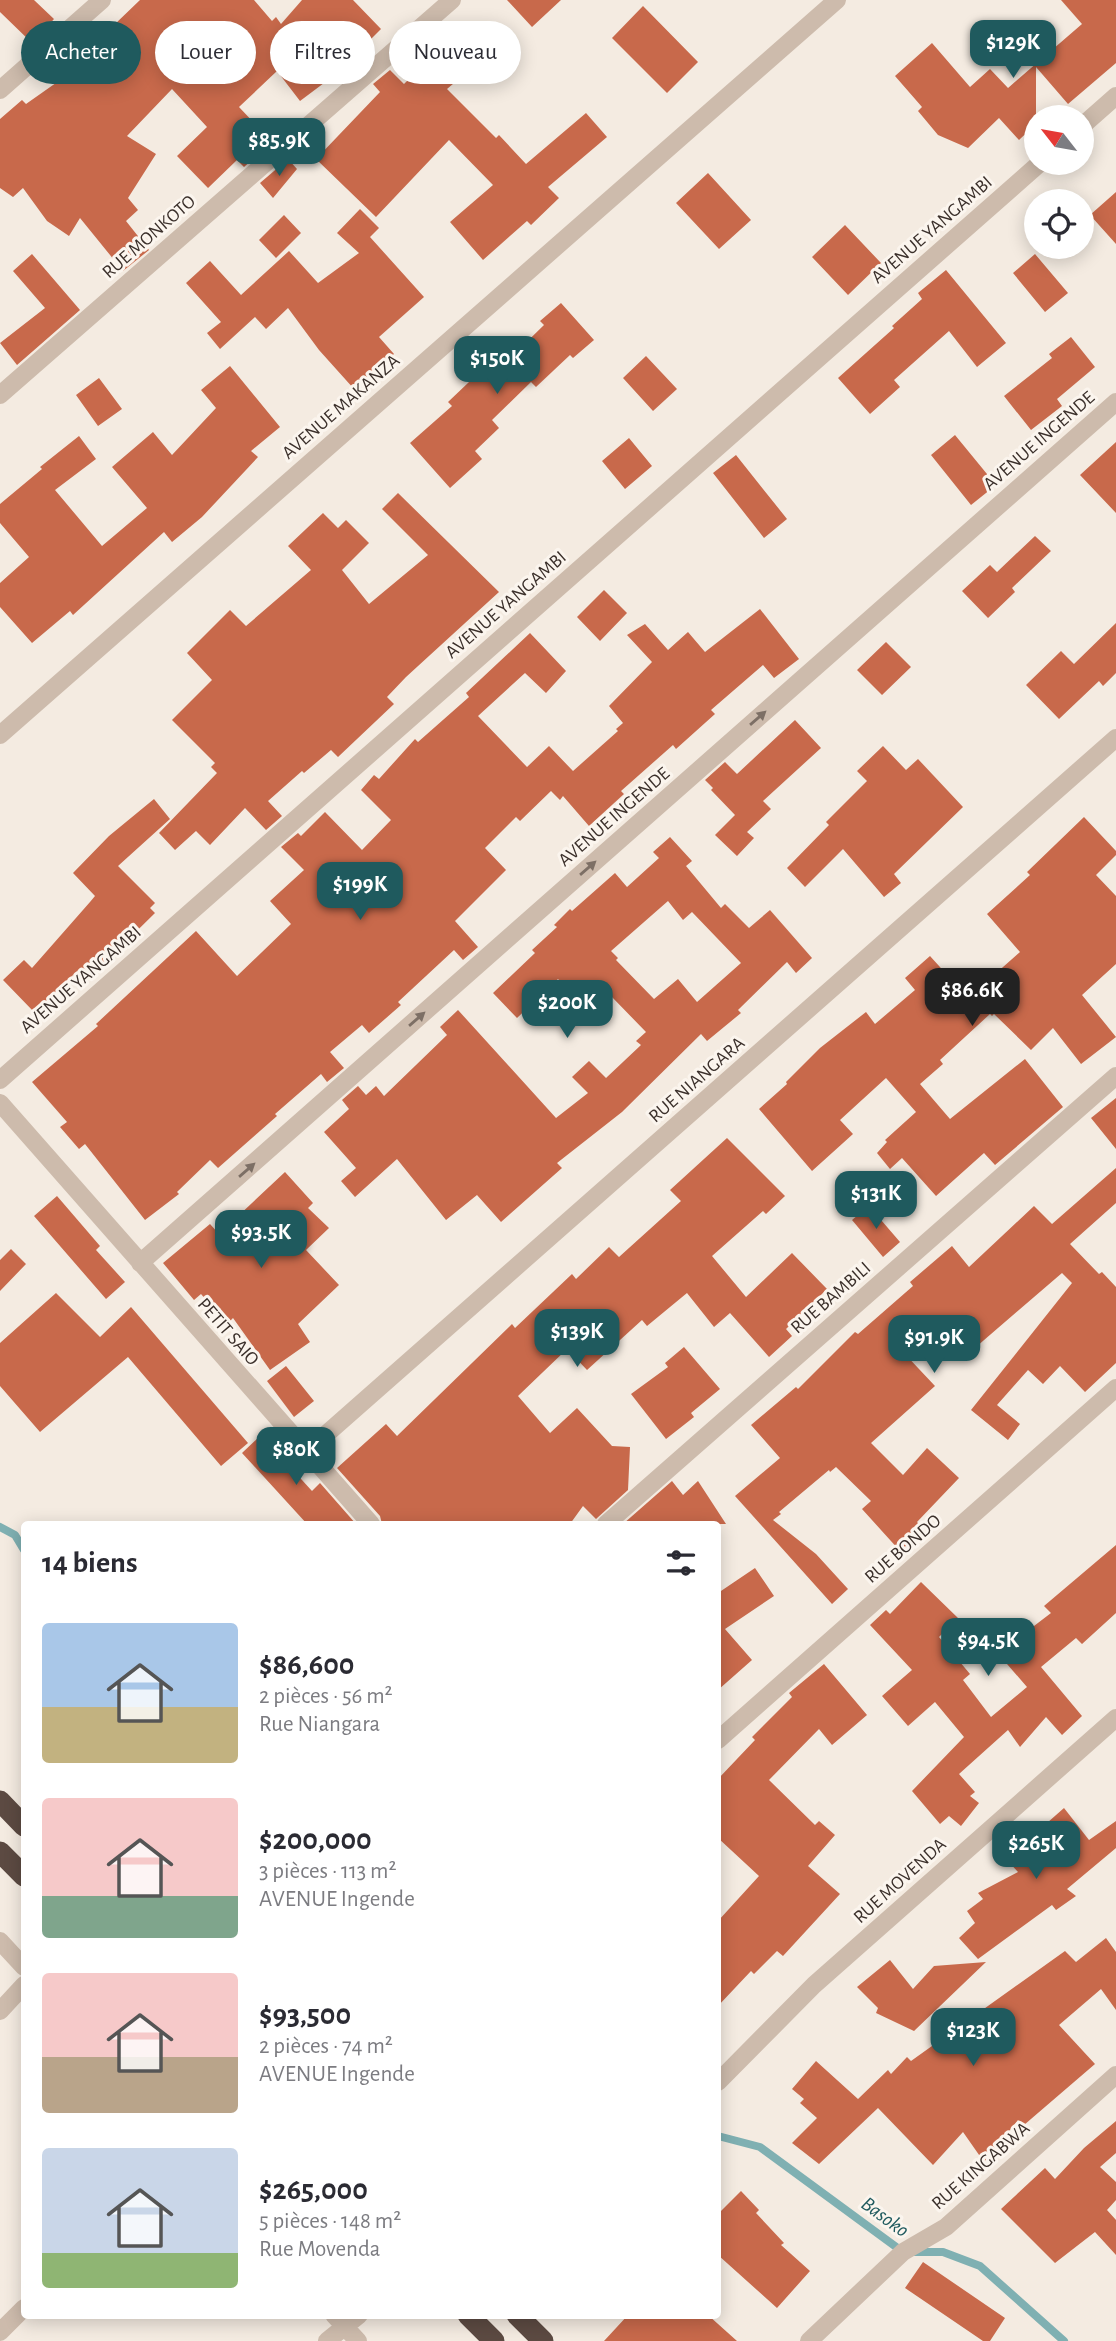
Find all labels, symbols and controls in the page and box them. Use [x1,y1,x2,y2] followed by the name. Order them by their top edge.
[964,20,1062,80] pin: $129K
[21,21,141,84] chip: Acheter
[155,21,256,84] chip: Louer
[270,21,375,84] chip: Filtres
[389,21,521,84] chip: Nouveau
[986,31,1040,54] text: $129K
[1024,105,1094,175] north arrow
[1024,105,1094,259] map controls
[222,118,336,178] pin: $85.9K
[248,129,310,152] text: $85.9K
[868,173,996,287] street label: AVENUE YANGAMBI
[1024,189,1094,259] button: locate
[99,192,199,282] street label: RUE MONKOTO
[448,336,546,396] pin: $150K
[470,347,524,370] text: $150K
[279,351,403,463] street label: AVENUE MAKANZA
[980,388,1098,494] street label: AVENUE INGENDE
[442,548,570,662] street label: AVENUE YANGAMBI
[749,710,767,726] one-way arrow
[555,764,673,870] street label: AVENUE INGENDE
[579,861,596,876] one-way arrow
[311,862,409,922] pin: $199K
[333,873,387,896] text: $199K
[17,923,145,1037] street label: AVENUE YANGAMBI
[915,968,1029,1028] pin: $86.6K
[941,979,1003,1002] text: $86.6K
[518,981,616,1040] pin: $200K
[538,991,596,1014] text: $200K
[408,1011,426,1027] one-way arrow
[645,1033,749,1127] street label: RUE NIANGARA
[238,1162,255,1178] one-way arrow
[827,1172,925,1231] pin: $131K
[851,1182,901,1205] text: $131K
[204,1210,318,1270] pin: $93.5K
[231,1221,291,1244] text: $93.5K
[787,1258,875,1338] street label: RUE BAMBILI
[194,1295,262,1369] street label: PETIT SAIO
[528,1310,626,1369] pin: $139K
[877,1316,991,1375] pin: $91.9K
[550,1320,604,1343] text: $139K
[904,1326,964,1349] text: $91.9K
[255,1428,337,1487] pin: $80K
[272,1438,320,1461] text: $80K
[861,1511,945,1587] street label: RUE BONDO
[662,1544,700,1582] icon: filters
[42,1548,138,1578] text: 14 biens
[931,1618,1045,1678] pin: $94.5K
[957,1629,1019,1652] text: $94.5K
[259,1650,354,1680] text: $86,600
[98,1651,182,1735] icon: home
[259,1685,393,1708] text: 2 pièces · 56 m²
[259,1713,380,1736] text: Rue Niangara
[987,1822,1085,1881] pin: $265K
[259,1825,372,1855] text: $200,000
[98,1826,182,1910] icon: home
[1008,1832,1064,1855] text: $265K
[850,1835,950,1927] street label: RUE MOVENDA
[259,1860,397,1883] text: 3 pièces · 113 m²
[259,1888,415,1911] text: AVENUE Ingende
[259,2000,351,2030] text: $93,500
[98,2001,182,2085] icon: home
[924,2008,1022,2068] pin: $123K
[947,2019,999,2042] text: $123K
[259,2035,393,2058] text: 2 pièces · 74 m²
[259,2063,415,2086] text: AVENUE Ingende
[928,2119,1034,2213] street label: RUE KINGABWA
[259,2175,368,2205] text: $265,000
[98,2176,182,2260] icon: home
[857,2193,913,2241] water label: Basoko
[259,2210,401,2233] text: 5 pièces · 148 m²
[259,2238,381,2261] text: Rue Movenda

